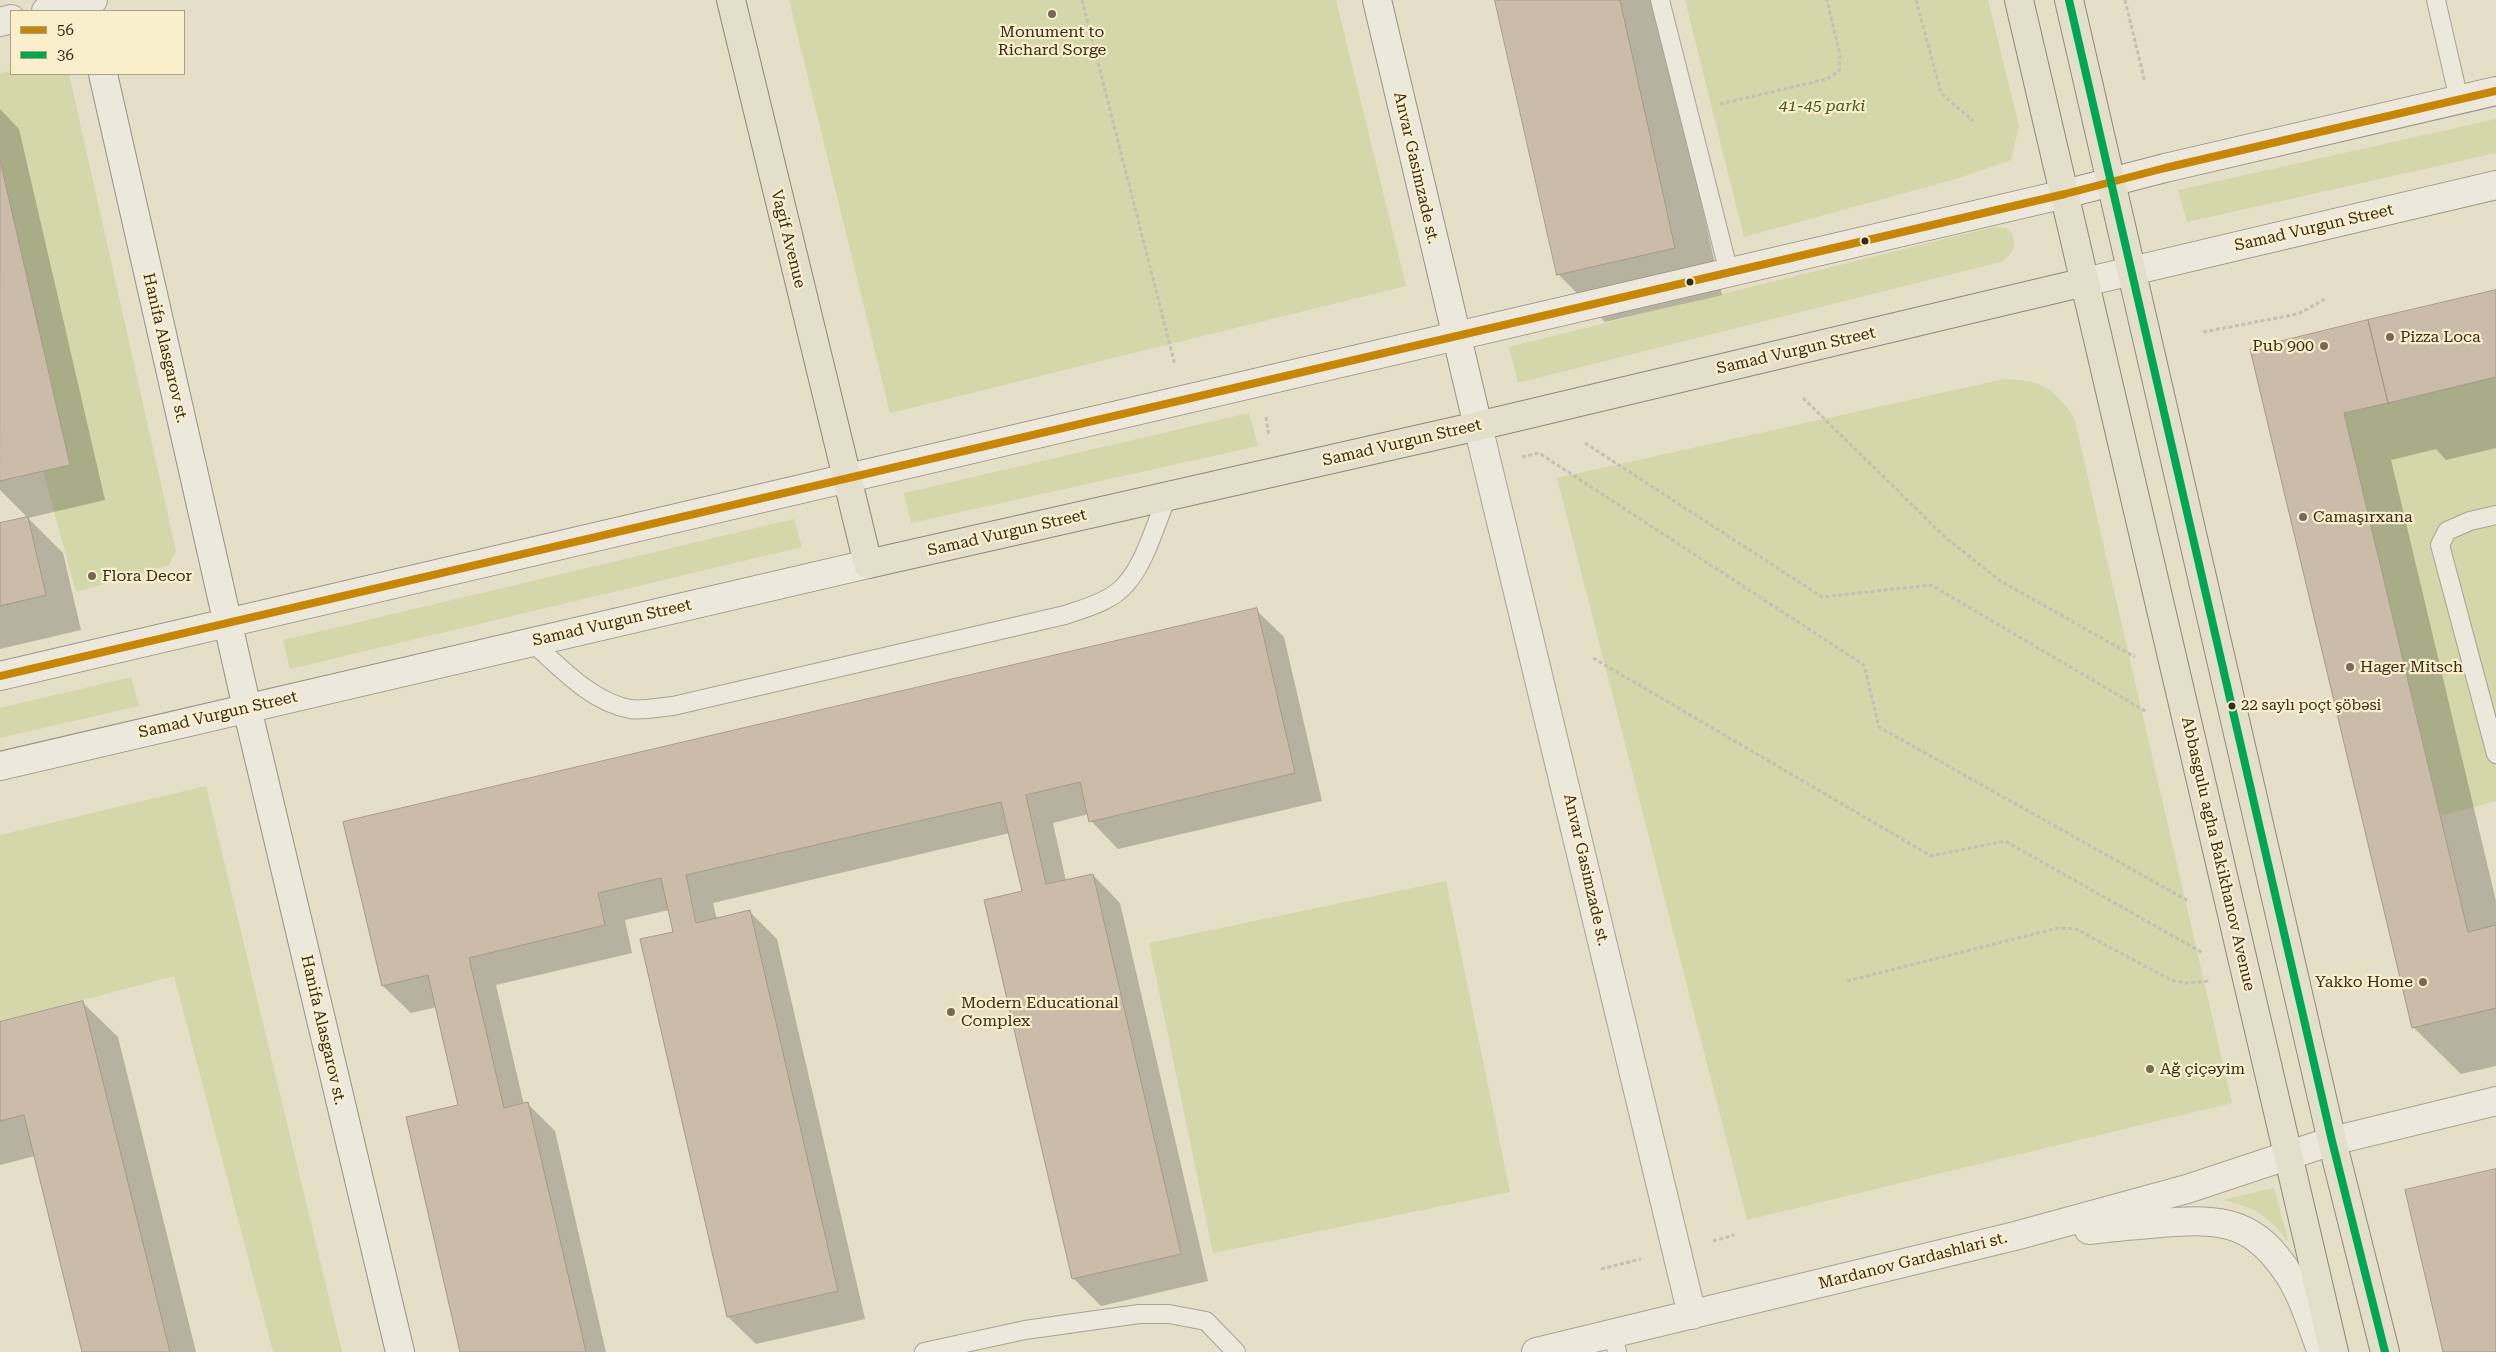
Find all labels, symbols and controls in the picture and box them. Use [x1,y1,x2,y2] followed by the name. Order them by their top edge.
[1046,8,1058,20] marker: Monument to Richard Sorge
[10,10,185,75] legend
[57,21,74,39] text: 56
[998,22,1106,60] place label: Monument to Richard Sorge
[57,46,74,64] text: 36
[1389,90,1443,246] street label: Anvar Gasimzade st.
[1779,96,1865,116] park label: 41-45 parki
[767,188,809,290] street label: Vagif Avenue
[2233,200,2395,256] street label: Samad Vurgun Street
[1860,236,1870,246] unlabelled marker
[138,271,192,425] street label: Hanifa Alasgarov st.
[1685,277,1695,287] unlabelled marker
[1715,323,1877,379] street label: Samad Vurgun Street
[2400,327,2481,347] place label: Pizza Loca
[2384,331,2396,343] marker: Pizza Loca
[2252,336,2314,356] place label: Pub 900
[2318,340,2330,352] marker: Pub 900
[1321,415,1483,471] street label: Samad Vurgun Street
[926,505,1088,561] street label: Samad Vurgun Street
[2313,507,2413,527] place label: Camaşırxana
[2297,511,2309,523] marker: Camaşırxana
[102,566,192,586] place label: Flora Decor
[86,570,98,582] marker: Flora Decor
[531,595,693,651] street label: Samad Vurgun Street
[2360,657,2463,677] place label: Hager Mitsch
[2344,661,2356,673] marker: Hager Mitsch
[137,687,299,743] street label: Samad Vurgun Street
[2241,697,2381,715] place label: 22 saylı poçt şöbəsi
[2227,701,2237,711] marker: 22 saylı poçt şöbəsi
[2177,715,2259,993] street label: Abbasgulu agha Bakikhanov Avenue
[1559,792,1613,948] street label: Anvar Gasimzade st.
[296,953,350,1107] street label: Hanifa Alasgarov st.
[2315,972,2413,992] place label: Yakko Home
[2417,976,2429,988] marker: Yakko Home
[961,993,1119,1031] place label: Modern Educational Complex
[945,1006,957,1018] marker: Modern Educational Complex
[2160,1059,2245,1079] place label: Ağ çiçəyim
[2144,1063,2156,1075] marker: Ağ çiçəyim
[1817,1228,2009,1294] street label: Mardanov Gardashlari st.

